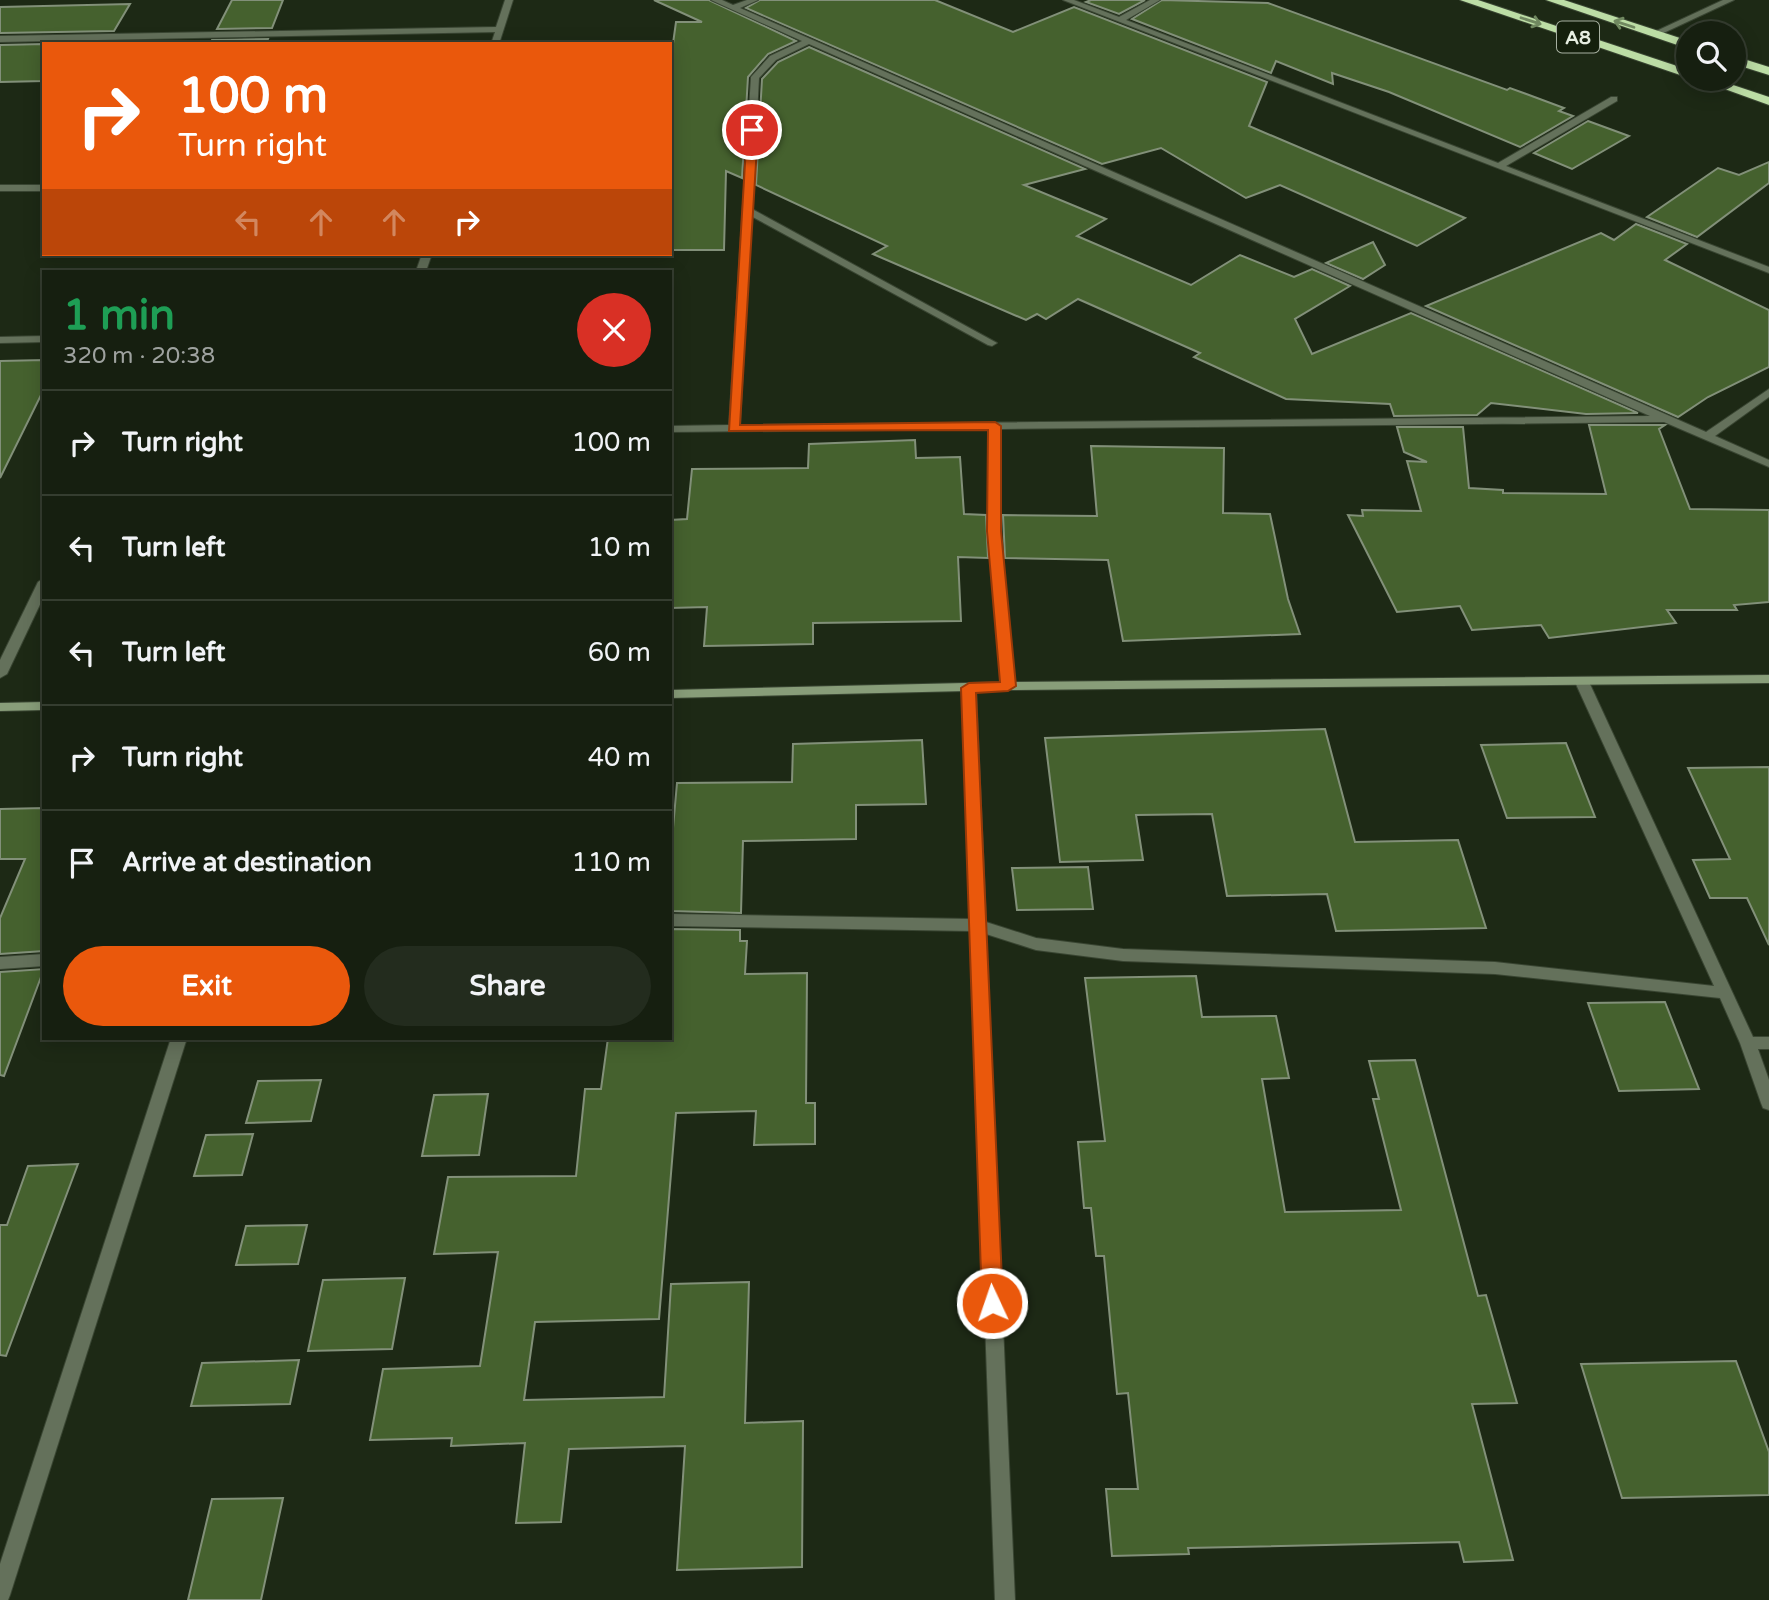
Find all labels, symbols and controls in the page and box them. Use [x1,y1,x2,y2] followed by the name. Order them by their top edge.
[1520,16,1542,29] one-way arrow
[1613,16,1635,29] one-way arrow
[1676,21,1746,91] map controls
[1676,21,1746,91] button: search
[1557,22,1599,52] road number: A8
[178,67,328,126] text: 100 m
[63,70,154,161] icon: right
[722,100,782,160] pin
[733,111,771,149] icon: arrive
[178,127,327,165] text: Turn right
[229,203,267,241] icon: left
[302,203,340,241] icon: ahead
[375,203,413,241] icon: ahead
[448,203,486,241] icon: right
[63,290,175,341] text: 1 min
[577,293,651,367] button: close
[63,342,215,370] text: 320 m · 20:38
[63,424,101,462] icon: right
[122,427,243,458] text: Turn right
[571,427,651,458] text: 100 m
[63,529,101,567] icon: left
[122,532,225,563] text: Turn left
[588,532,651,563] text: 10 m
[63,634,101,672] icon: left
[122,637,225,668] text: Turn left
[588,637,651,668] text: 60 m
[63,739,101,777] icon: right
[122,742,243,773] text: Turn right
[588,742,651,773] text: 40 m
[63,844,101,882] icon: arrive
[122,847,372,878] text: Arrive at destination
[571,847,651,878] text: 110 m
[63,946,350,1026] button: Exit
[364,946,651,1026] button: Share
[955,1266,1029,1340] position arrow

